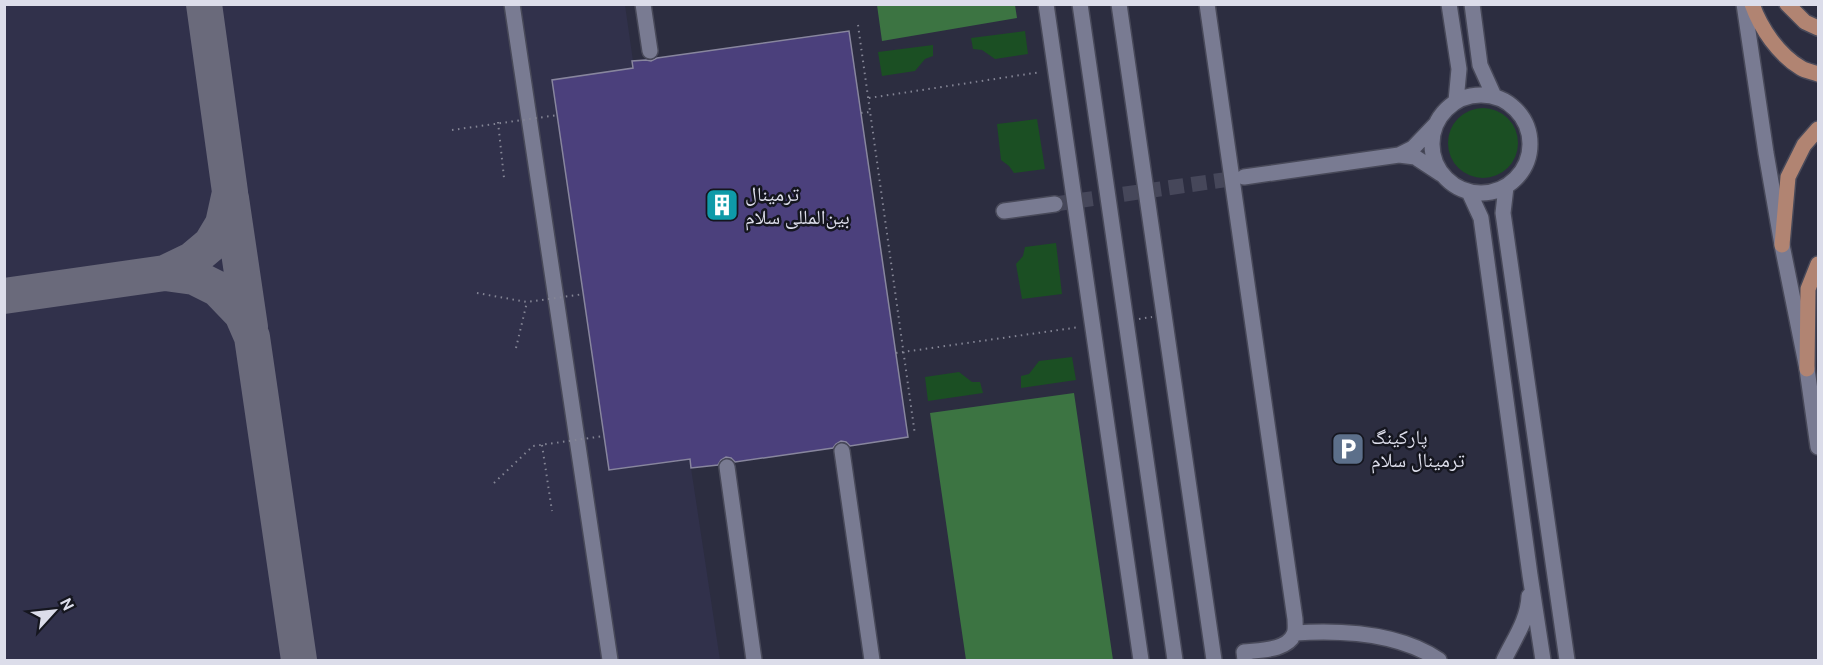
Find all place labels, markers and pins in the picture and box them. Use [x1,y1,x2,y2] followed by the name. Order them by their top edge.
[745,182,850,231] place label: ترمینال بین‌المللی سلام
[704,187,740,223] building icon: ترمینال بین‌المللی سلام
[1371,425,1465,474] place label: پارکینگ ترمینال سلام
[1330,431,1366,467] parking icon: پارکینگ ترمینال سلام

